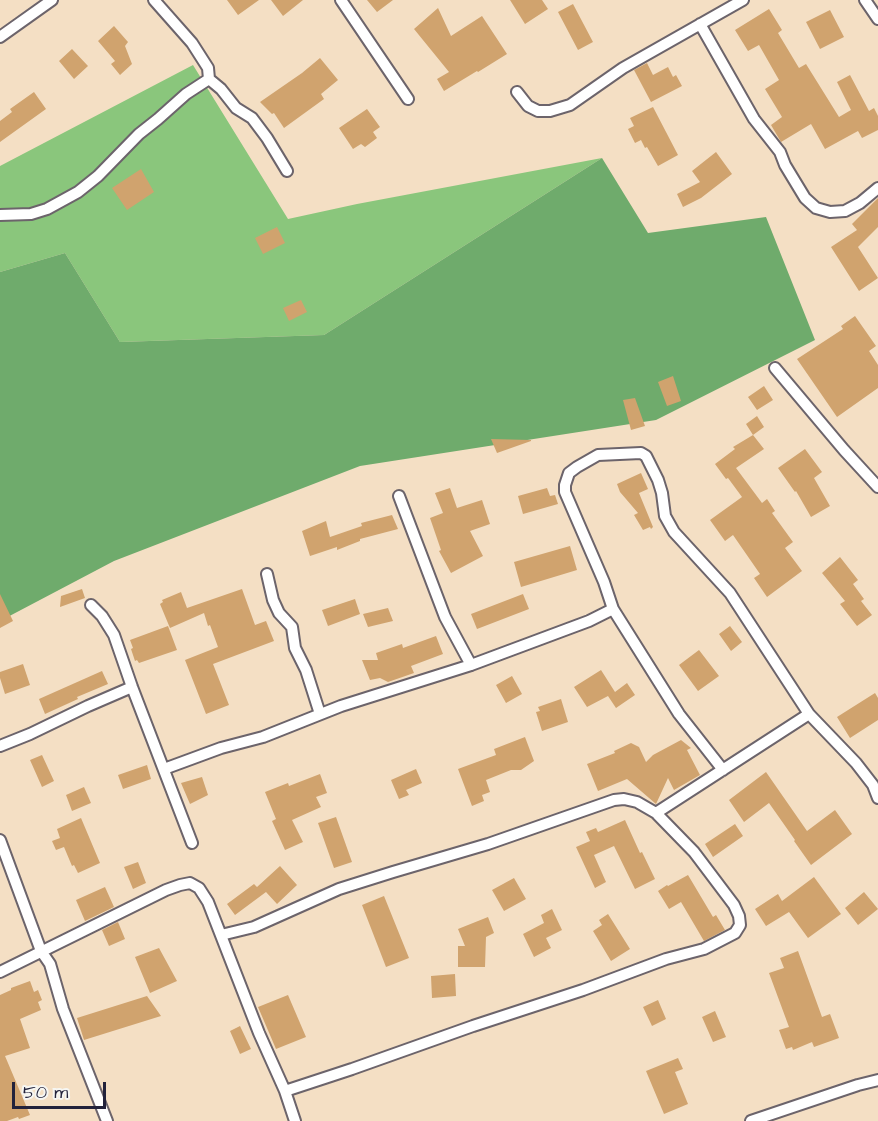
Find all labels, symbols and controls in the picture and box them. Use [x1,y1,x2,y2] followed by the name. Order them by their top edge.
[15,1070,110,1108] scale bar
[23,1080,68,1105] text: 50 m

